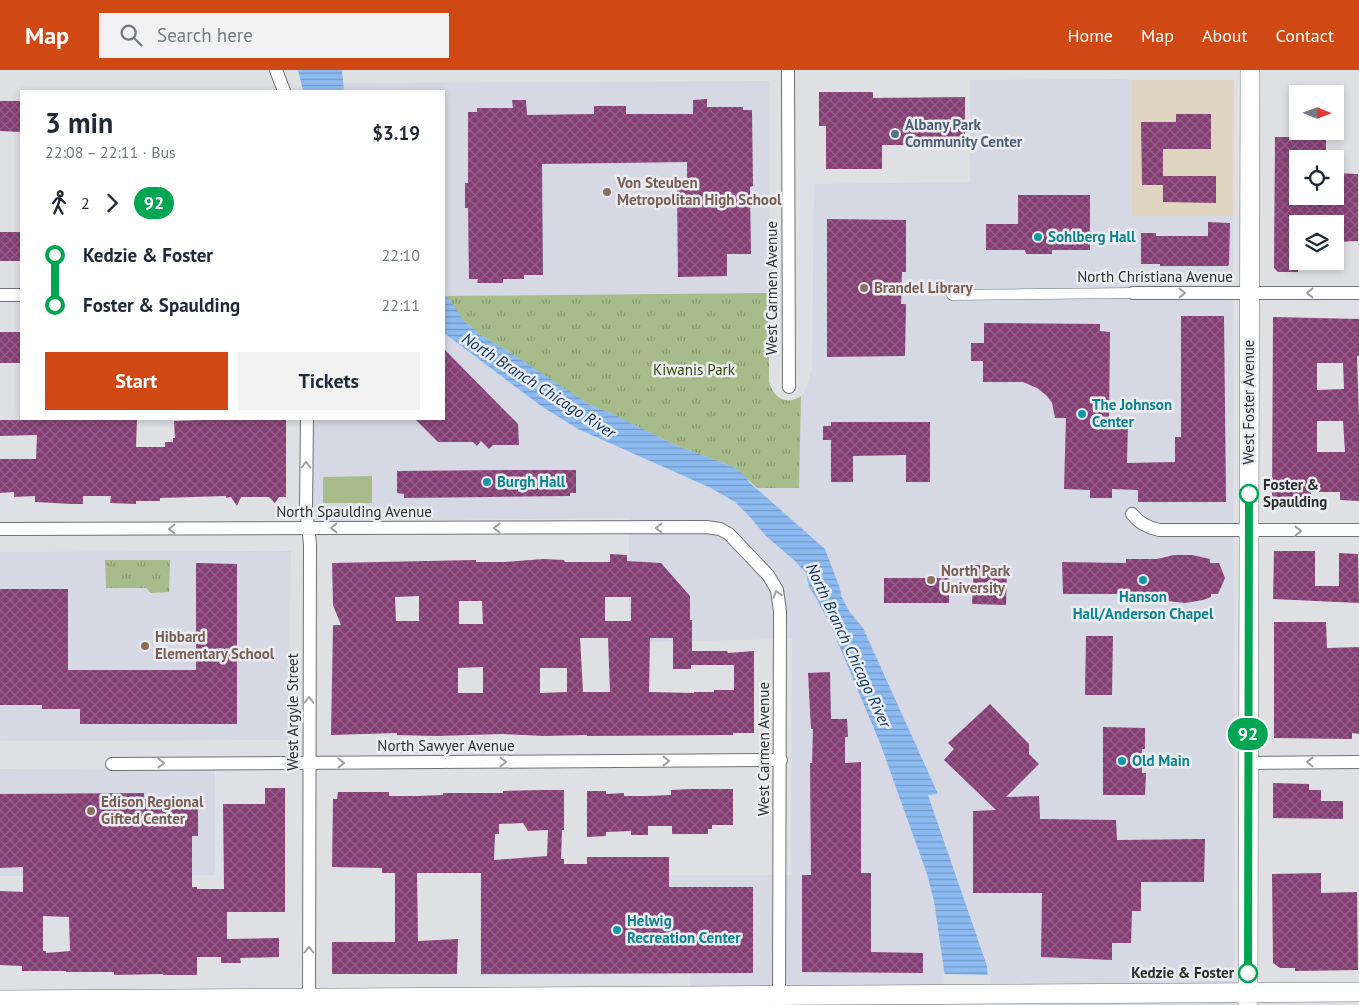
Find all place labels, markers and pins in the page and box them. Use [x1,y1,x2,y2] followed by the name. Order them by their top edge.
[905,115,1023,151] place label: Albany Park Community Center
[889,128,901,140] marker: Albany Park Community Center
[616,173,782,209] place label: Von Steuben Metropolitan High School
[601,186,613,198] marker: Von Steuben Metropolitan High School
[1048,227,1136,246] place label: Sohlberg Hall
[1032,231,1044,243] marker: Sohlberg Hall
[874,278,973,297] place label: Brandel Library
[858,282,870,294] marker: Brandel Library
[1092,395,1172,431] place label: The Johnson Center
[1076,408,1088,420] marker: The Johnson Center
[497,472,566,491] place label: Burgh Hall
[1263,475,1327,511] place label: Foster & Spaulding
[481,476,493,488] marker: Burgh Hall
[1239,484,1259,504] marker: Foster & Spaulding
[941,561,1011,597] place label: North Park University
[925,574,937,586] marker: North Park University
[1137,574,1149,586] marker: Hanson Hall/Anderson Chapel
[1073,587,1214,623] place label: Hanson Hall/Anderson Chapel
[155,627,275,663] place label: Hibbard Elementary School
[139,640,151,652] marker: Hibbard Elementary School
[1132,751,1190,770] place label: Old Main
[1116,755,1128,767] marker: Old Main
[101,792,204,828] place label: Edison Regional Gifted Center
[85,805,97,817] marker: Edison Regional Gifted Center
[627,911,741,947] place label: Helwig Recreation Center
[611,924,623,936] marker: Helwig Recreation Center
[1131,963,1235,982] place label: Kedzie & Foster
[1238,963,1258,983] marker: Kedzie & Foster

